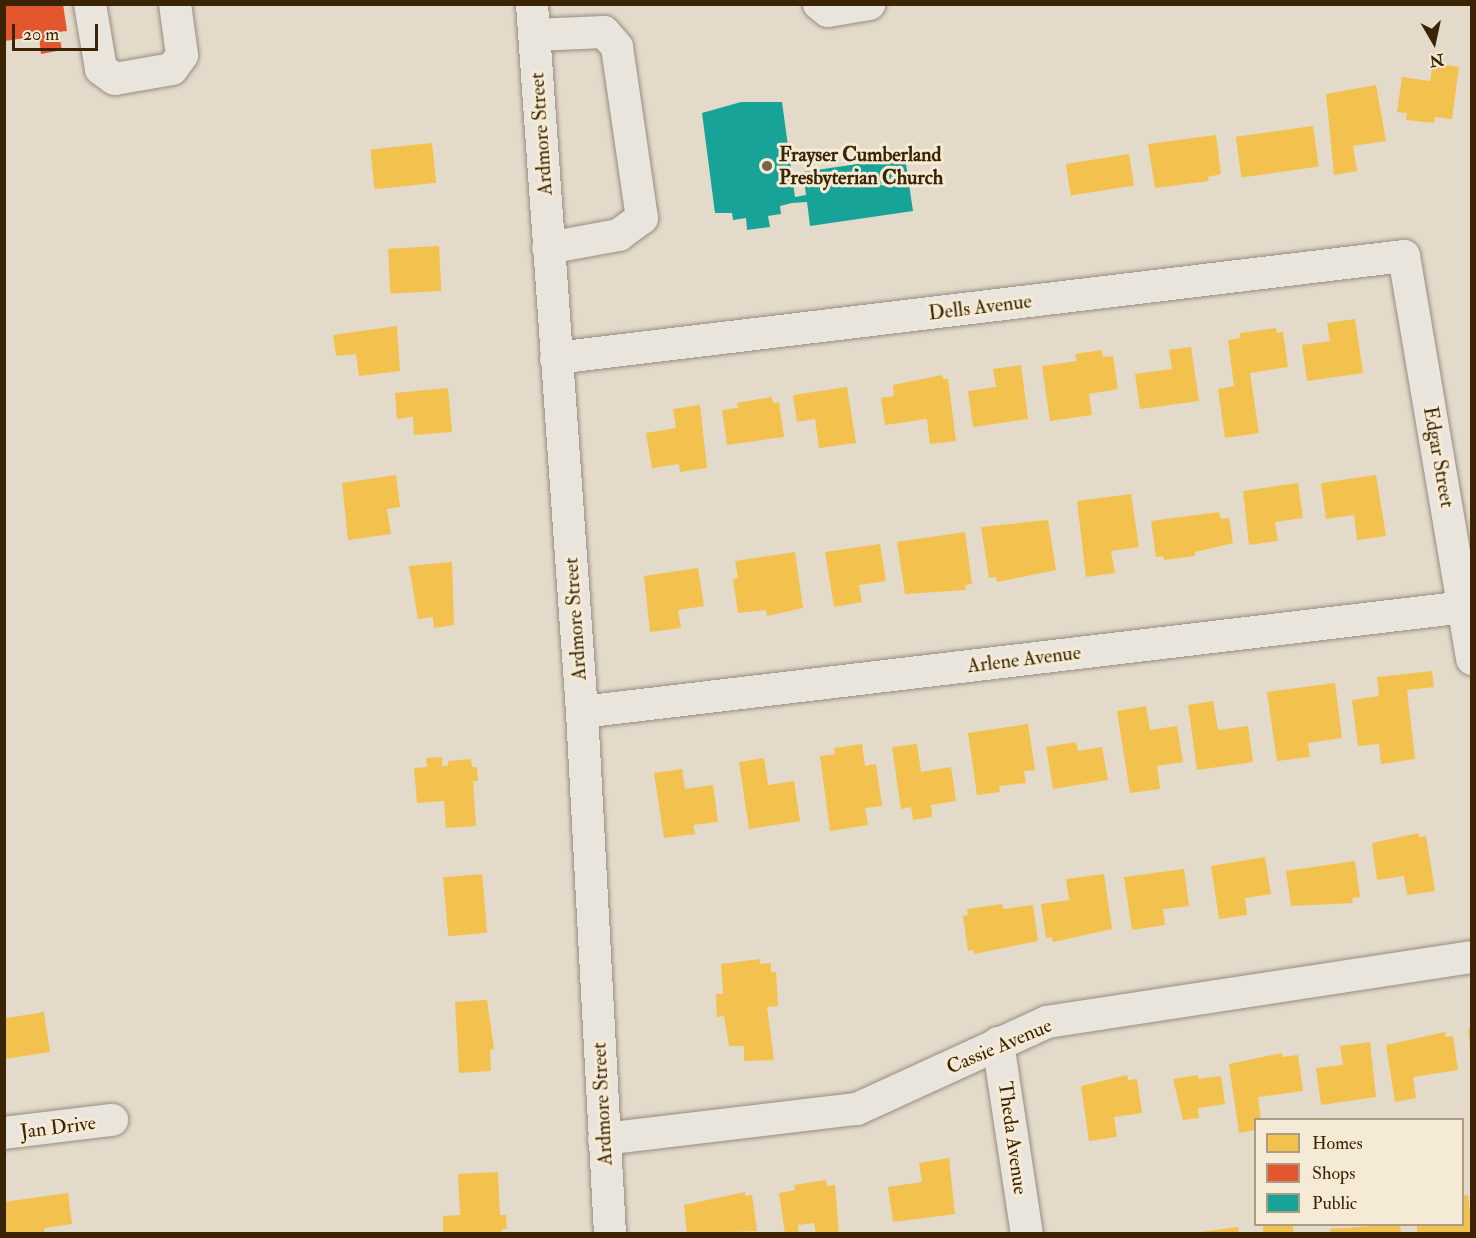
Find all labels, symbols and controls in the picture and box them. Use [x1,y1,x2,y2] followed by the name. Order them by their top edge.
[15,12,100,50] scale bar
[1404,12,1464,72] north arrow
[23,23,59,46] text: 20 m
[1428,49,1445,71] text: N
[525,72,557,196] street label: Ardmore Street
[779,142,943,189] place label: Frayser Cumberland Presbyterian Church
[760,159,774,173] marker: Frayser Cumberland Presbyterian Church
[927,289,1033,325] street label: Dells Avenue
[1418,405,1460,509] street label: Edgar Street
[559,557,591,681] street label: Ardmore Street
[966,640,1082,678] street label: Arlene Avenue
[943,1013,1055,1079] street label: Cassie Avenue
[587,1042,617,1166] street label: Ardmore Street
[993,1080,1033,1196] street label: Theda Avenue
[19,1110,97,1144] street label: Jan Drive
[1254,1118,1464,1226] legend
[1312,1132,1363,1155] text: Homes
[1312,1162,1355,1185] text: Shops
[1312,1192,1357,1215] text: Public

